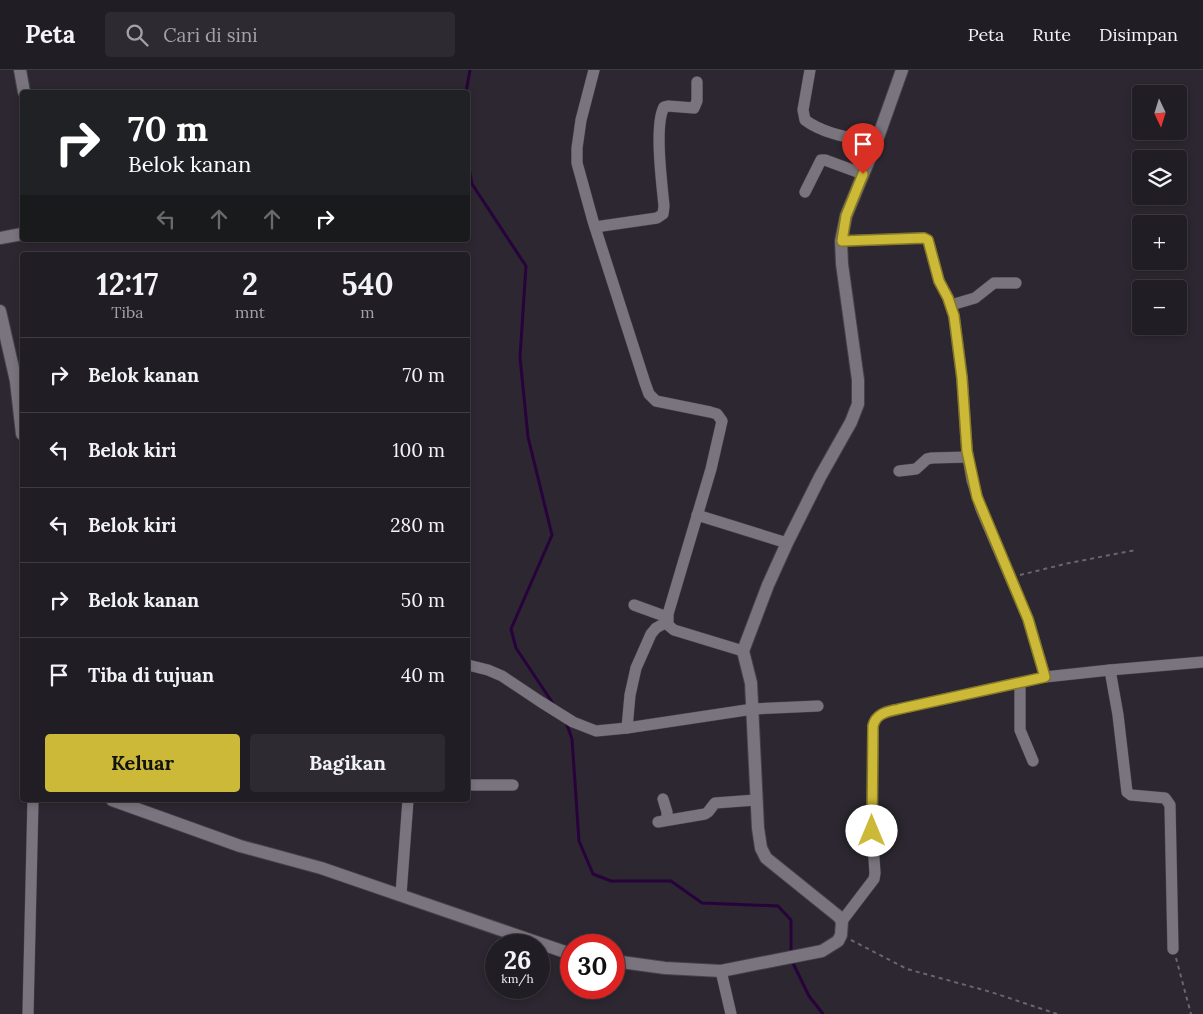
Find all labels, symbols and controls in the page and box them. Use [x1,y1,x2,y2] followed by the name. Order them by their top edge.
[105,12,455,57] search box
[25,19,75,50] text: Peta
[123,21,151,49] icon: search
[163,23,258,47] text: Cari di sini
[968,23,1004,46] text: Peta
[1032,23,1071,46] text: Rute
[1099,23,1178,46] text: Disimpan
[1132,85,1188,140] north arrow
[1132,85,1187,335] map controls
[128,106,208,151] text: 70 m
[45,110,110,175] icon: right
[842,123,884,174] pin
[849,130,877,158] icon: arrive
[128,150,251,178] text: Belok kanan
[1132,150,1187,205] button: layers
[152,205,180,233] icon: left
[205,205,233,233] icon: ahead
[258,205,286,233] icon: ahead
[311,205,339,233] icon: right
[1132,215,1187,270] button: +
[96,265,158,303] text: 12:17
[242,265,258,303] text: 2
[341,265,393,303] text: 540
[1132,280,1187,335] button: −
[111,302,144,322] text: Tiba
[235,302,265,322] text: mnt
[360,302,375,322] text: m
[45,361,73,389] icon: right
[88,363,199,387] text: Belok kanan
[402,363,445,387] text: 70 m
[45,436,73,464] icon: left
[88,438,177,462] text: Belok kiri
[393,438,445,462] text: 100 m
[45,511,73,539] icon: left
[88,513,177,537] text: Belok kiri
[390,513,445,537] text: 280 m
[45,586,73,614] icon: right
[88,588,199,612] text: Belok kanan
[401,588,445,612] text: 50 m
[45,661,73,689] icon: arrive
[88,663,214,687] text: Tiba di tujuan
[401,663,445,687] text: 40 m
[45,734,240,792] button: Keluar
[250,734,445,792] button: Bagikan
[845,804,897,856] position arrow
[560,934,625,999] speed limit sign: 30
[504,944,531,976] text: 26
[501,971,534,986] text: km/h

